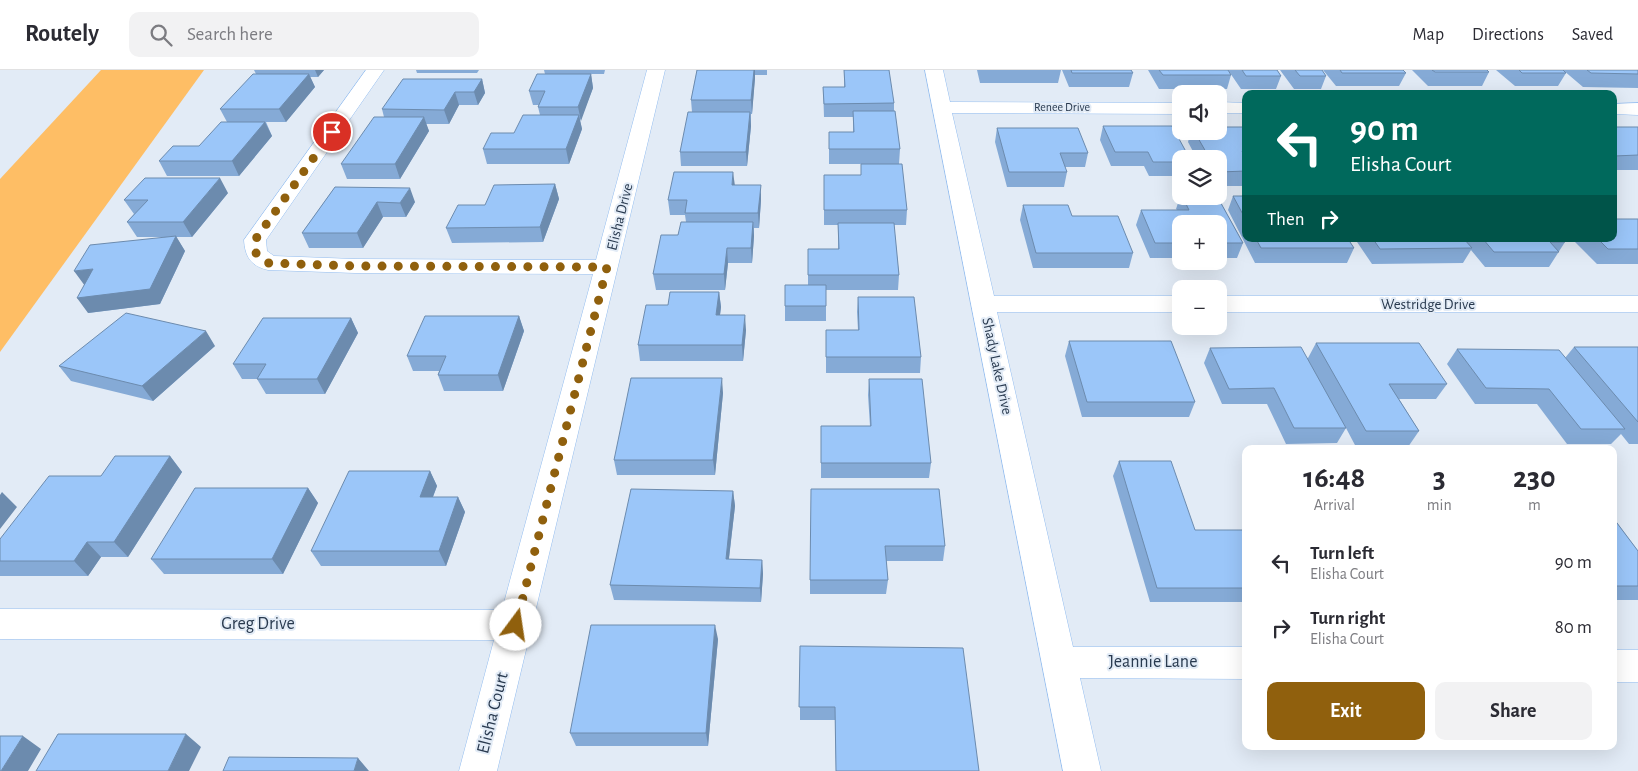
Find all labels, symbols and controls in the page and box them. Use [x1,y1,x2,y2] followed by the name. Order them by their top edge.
[129,12,479,57] search box
[147,21,175,49] icon: search
[25,22,99,46] text: Routely
[187,25,273,44] text: Search here
[1413,26,1444,44] text: Map
[1472,26,1544,44] text: Directions
[1572,26,1613,44] text: Saved
[1172,85,1227,335] map controls
[1172,85,1227,140] button: sound
[1034,101,1090,113] street label: Renee Drive
[1267,110,1332,175] icon: left
[311,111,353,153] pin
[1350,112,1419,147] text: 90 m
[318,118,346,146] icon: arrive
[1172,150,1227,205] button: layers
[1350,153,1452,175] text: Elisha Court
[604,182,636,252] street label: Elisha Drive
[1315,205,1343,233] icon: right
[1267,210,1305,229] text: Then
[1172,215,1227,270] button: +
[1172,280,1227,335] button: −
[1381,297,1475,312] street label: Westridge Drive
[979,316,1015,416] street label: Shady Lake Drive
[1303,463,1365,493] text: 16:48
[1433,463,1446,493] text: 3
[1513,463,1556,493] text: 230
[1314,497,1355,513] text: Arrival
[1427,497,1452,513] text: min
[1528,497,1541,513] text: m
[1310,544,1374,563] text: Turn left
[1267,549,1295,577] icon: left
[1555,553,1592,572] text: 90 m
[1310,566,1384,582] text: Elisha Court
[489,598,541,650] position arrow
[1310,609,1385,628] text: Turn right
[1267,614,1295,642] icon: right
[221,615,295,633] street label: Greg Drive
[1555,618,1592,637] text: 80 m
[1310,631,1384,647] text: Elisha Court
[1109,653,1197,671] street label: Jeannie Lane
[474,670,512,756] street label: Elisha Court
[1267,682,1425,740] button: Exit
[1435,682,1592,740] button: Share

